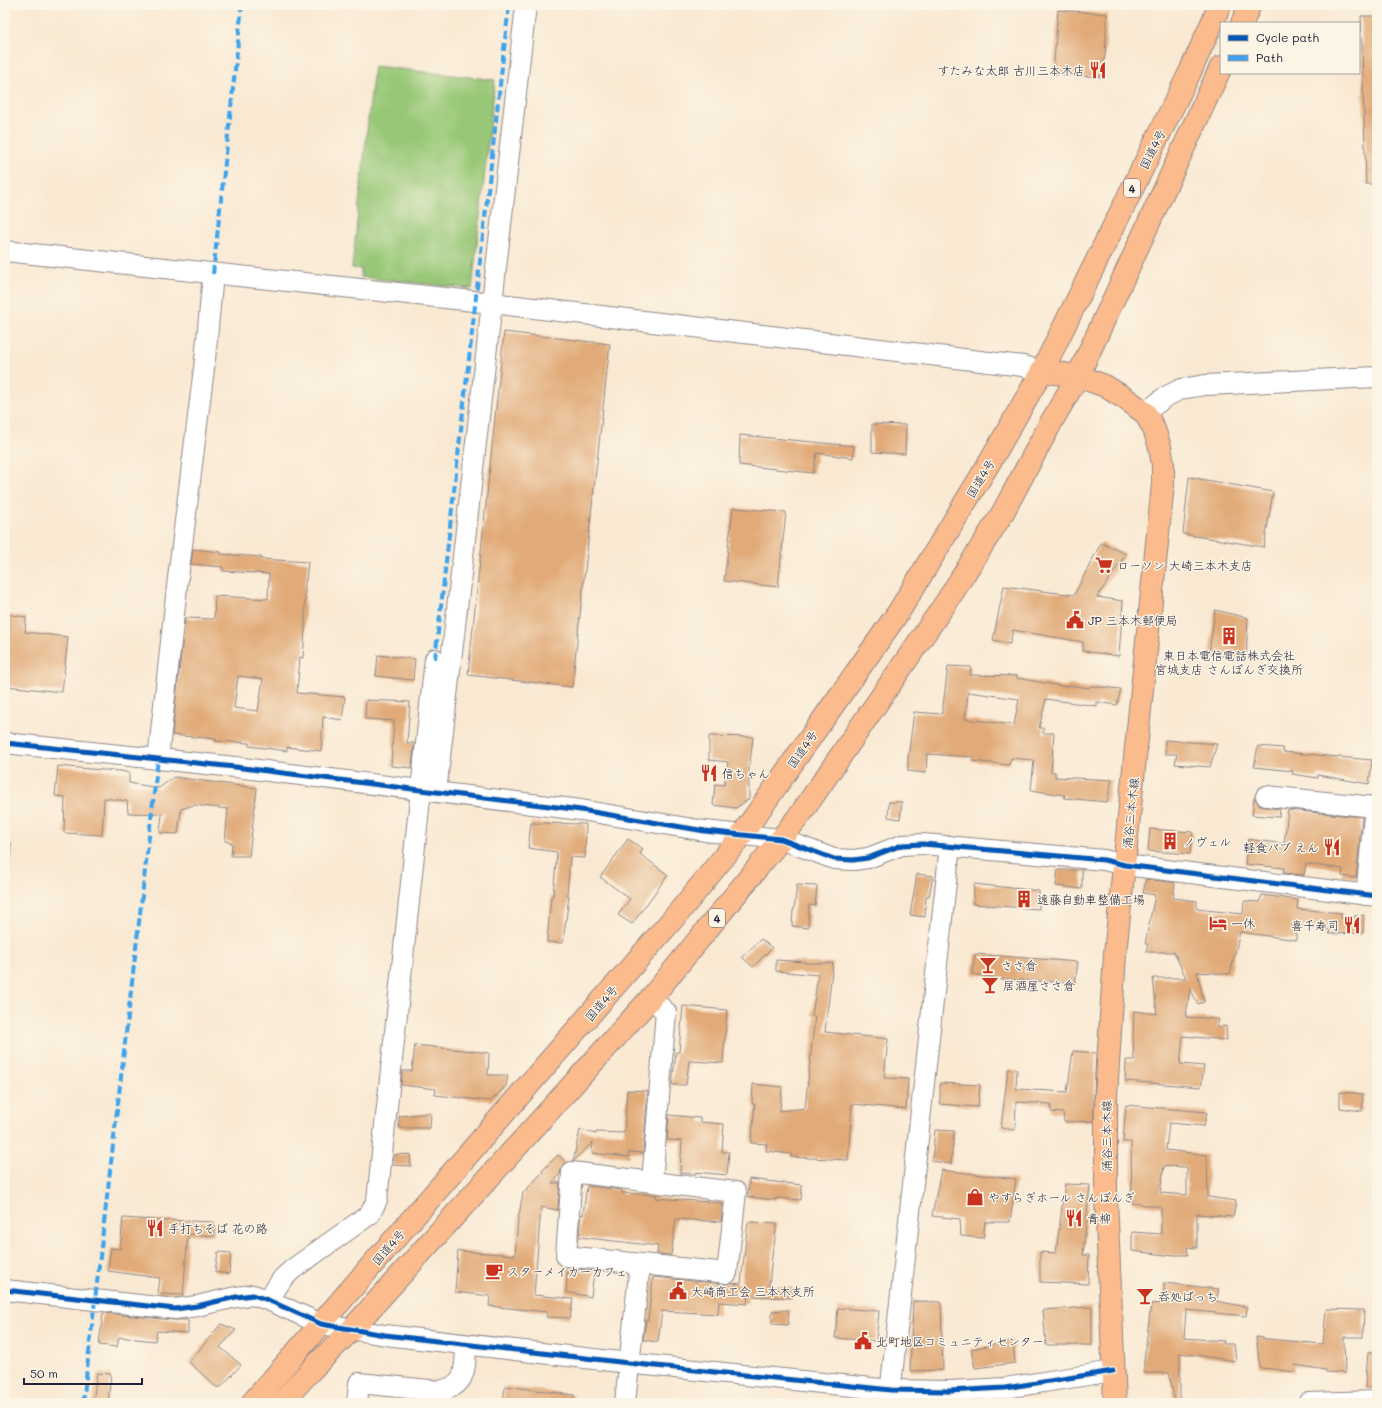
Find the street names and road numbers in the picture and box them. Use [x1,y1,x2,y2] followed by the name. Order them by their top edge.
[1135,126,1169,172] street label: 国道4号
[1124,179,1140,197] road number: 4
[962,455,998,501] street label: 国道4号
[783,727,821,771] street label: 国道4号
[1118,776,1142,850] street label: 涌谷三本木線
[709,909,725,927] road number: 4
[581,982,621,1024] street label: 国道4号
[1098,1100,1114,1172] street label: 涌谷三本木線
[368,1226,408,1268] street label: 国道4号

